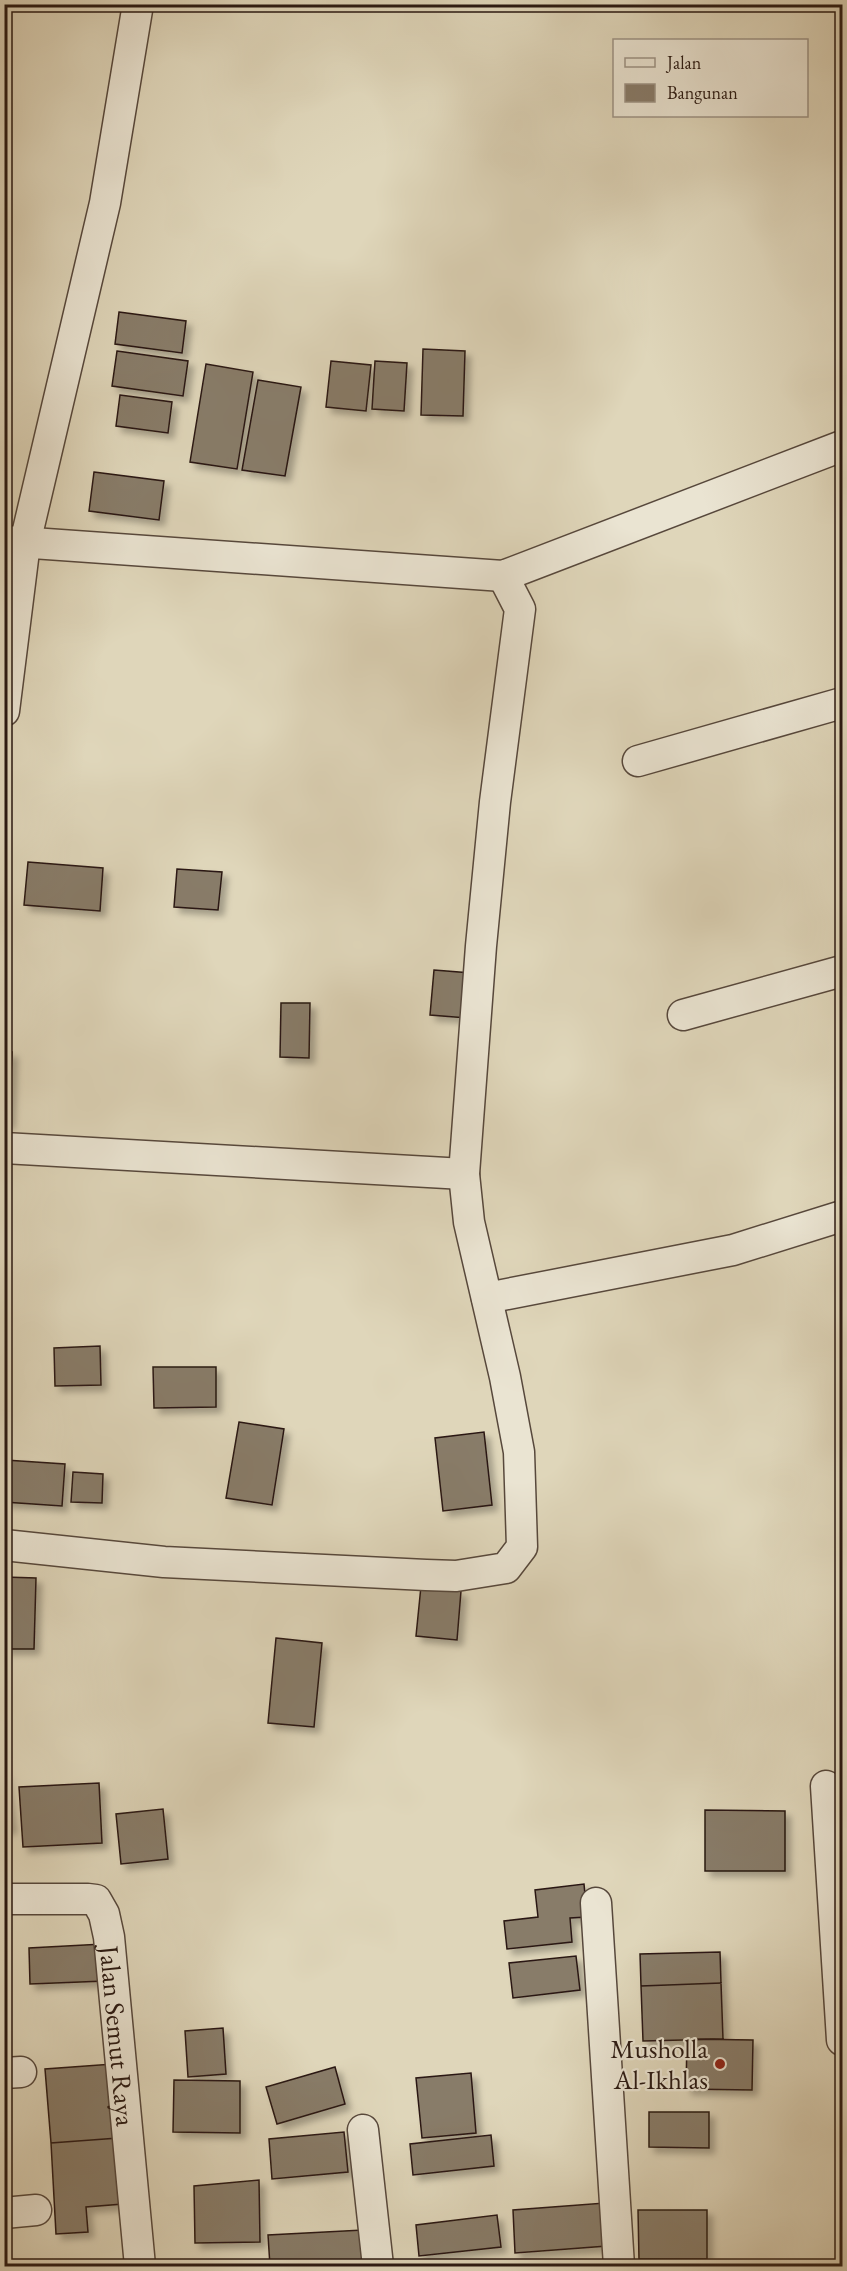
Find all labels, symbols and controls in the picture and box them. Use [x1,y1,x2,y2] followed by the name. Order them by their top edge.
[613,39,808,117] legend
[665,51,702,74] text: Jalan
[667,81,738,104] text: Bangunan
[92,1942,144,2128] street label: Jalan Semut Raya
[610,2031,708,2097] place label: Musholla Al-Ikhlas
[713,2057,727,2071] marker: Musholla Al-Ikhlas

